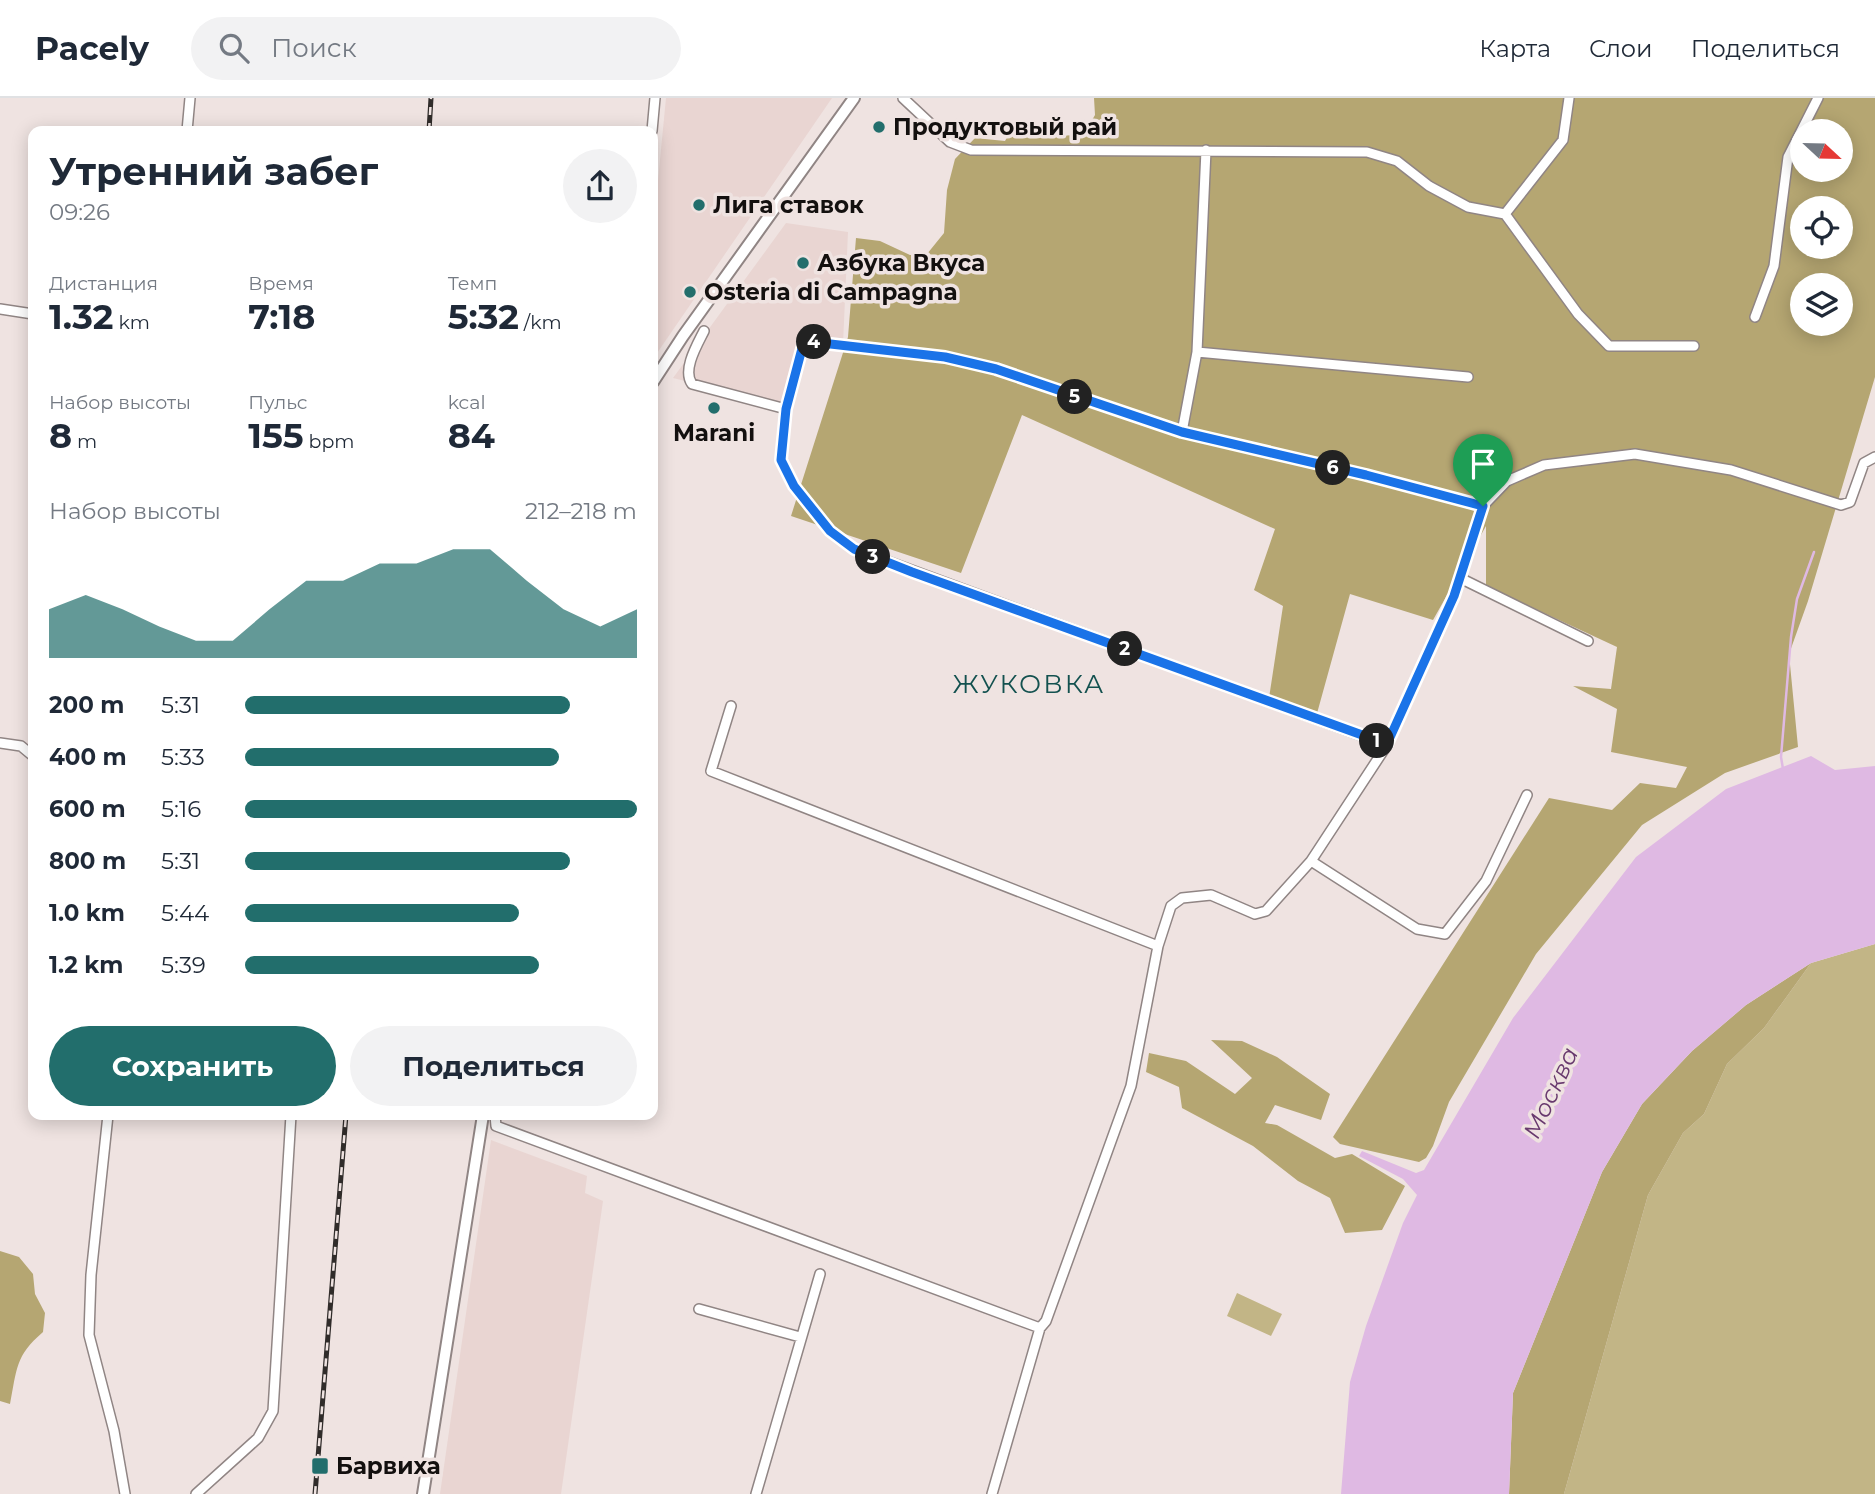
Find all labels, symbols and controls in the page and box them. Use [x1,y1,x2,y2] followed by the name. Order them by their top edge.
[191,17,681,80] search box
[35,28,149,68] text: Pacely
[215,29,253,67] icon: search
[271,32,357,64] text: Поиск
[1479,34,1551,63] text: Карта
[1589,34,1653,63] text: Слои
[1691,34,1840,63] text: Поделиться
[893,113,1117,141] place label: Продуктовый рай
[871,119,887,135] marker: Продуктовый рай
[1790,119,1853,182] north arrow
[1790,119,1853,336] map controls
[49,148,378,195] text: Утренний забег
[563,149,637,223] button: share
[713,191,864,219] place label: Лига ставок
[1790,196,1853,259] button: locate
[691,197,707,213] marker: Лига ставок
[49,198,110,226] text: 09:26
[817,249,985,277] place label: Азбука Вкуса
[795,255,811,271] marker: Азбука Вкуса
[49,272,158,295] text: Дистанция
[248,272,314,295] text: Время
[448,272,497,295] text: Темп
[1790,273,1853,336] button: layers
[704,278,958,306] place label: Osteria di Campagna
[682,284,698,300] marker: Osteria di Campagna
[49,295,113,338] text: 1.32
[248,295,315,338] text: 7:18
[448,295,519,338] text: 5:32
[113,311,150,334] text: km
[519,311,562,334] text: /km
[796,324,832,360] pin: 4
[807,330,820,353] text: 4
[1058,380,1092,414] pin: 5
[1069,385,1080,408] text: 5
[49,391,191,414] text: Набор высоты
[248,391,308,414] text: Пульс
[448,391,486,414] text: kcal
[706,400,722,416] marker: Marani
[49,414,72,457] text: 8
[248,414,304,457] text: 155
[448,414,495,457] text: 84
[673,419,755,447] place label: Marani
[72,430,97,453] text: m
[304,430,354,453] text: bpm
[1453,434,1513,506] pin
[1464,445,1502,483] icon: arrive
[1316,450,1350,486] pin: 6
[1326,456,1339,479] text: 6
[49,497,221,525] text: Набор высоты
[525,497,637,525] text: 212–218 m
[856,540,890,574] pin: 3
[867,545,878,568] text: 3
[1108,632,1142,666] pin: 2
[1119,637,1130,660] text: 2
[953,668,1105,700] district label: ЖУКОВКА
[49,691,124,719] text: 200 m
[161,691,200,719] text: 5:31
[1360,724,1394,758] pin: 1
[1373,729,1380,752] text: 1
[49,743,127,771] text: 400 m
[161,743,205,771] text: 5:33
[49,795,126,823] text: 600 m
[161,795,201,823] text: 5:16
[49,847,126,875] text: 800 m
[161,847,200,875] text: 5:31
[49,899,125,927] text: 1.0 km
[161,899,209,927] text: 5:44
[49,951,123,979] text: 1.2 km
[161,951,206,979] text: 5:39
[49,1026,336,1106] button: Сохранить
[350,1026,637,1106] button: Поделиться
[1517,1043,1584,1143] water label: Москва
[336,1452,441,1480] place label: Барвиха
[310,1456,330,1476] marker: Барвиха

